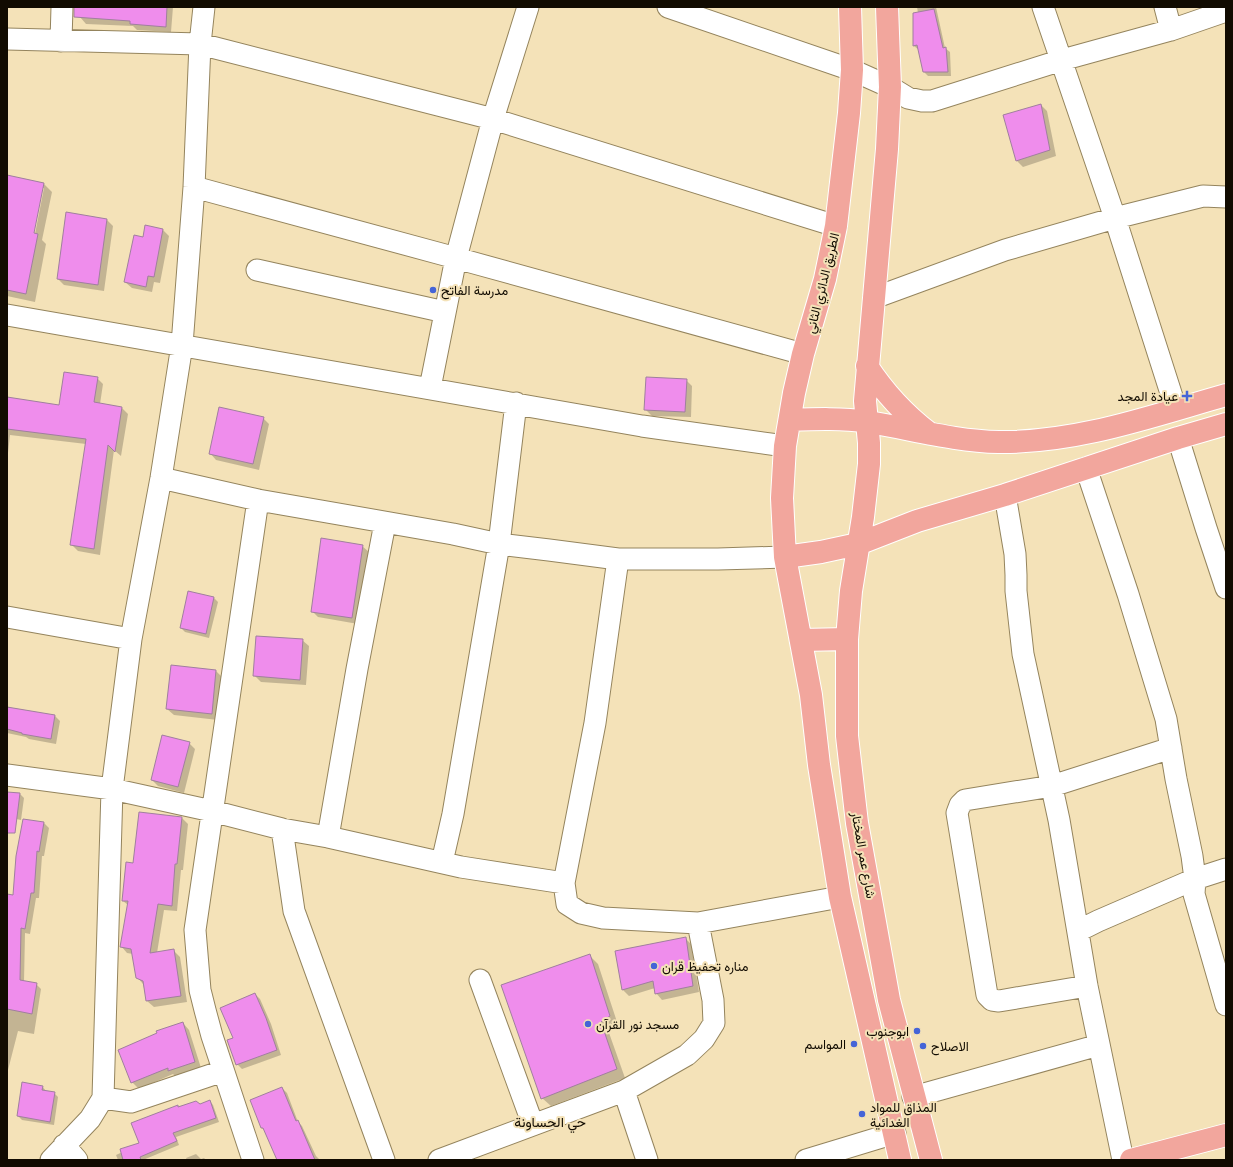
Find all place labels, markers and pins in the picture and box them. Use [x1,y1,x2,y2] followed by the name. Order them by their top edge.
[441,282,508,300] place label: مدرسة الفاتح
[428,285,438,295] marker: مدرسة الفاتح
[1118,388,1178,404] place label: عيادة المجد
[1181,390,1193,402] marker: عيادة المجد
[662,958,749,975] place label: مناره تحفيظ قران
[649,961,659,971] marker: مناره تحفيظ قران
[596,1016,679,1033] place label: مسجد نور القرآن
[583,1019,593,1029] marker: مسجد نور القرآن
[866,1023,909,1040] place label: ابوجنوب
[912,1026,922,1036] marker: ابوجنوب
[804,1036,846,1053] place label: المواسم
[931,1038,969,1056] place label: الاصلاح
[849,1039,859,1049] marker: المواسم
[918,1041,928,1051] marker: الاصلاح
[870,1099,937,1130] place label: المذاق للمواد الغدائية
[857,1109,867,1119] marker: المذاق للمواد الغدائية

